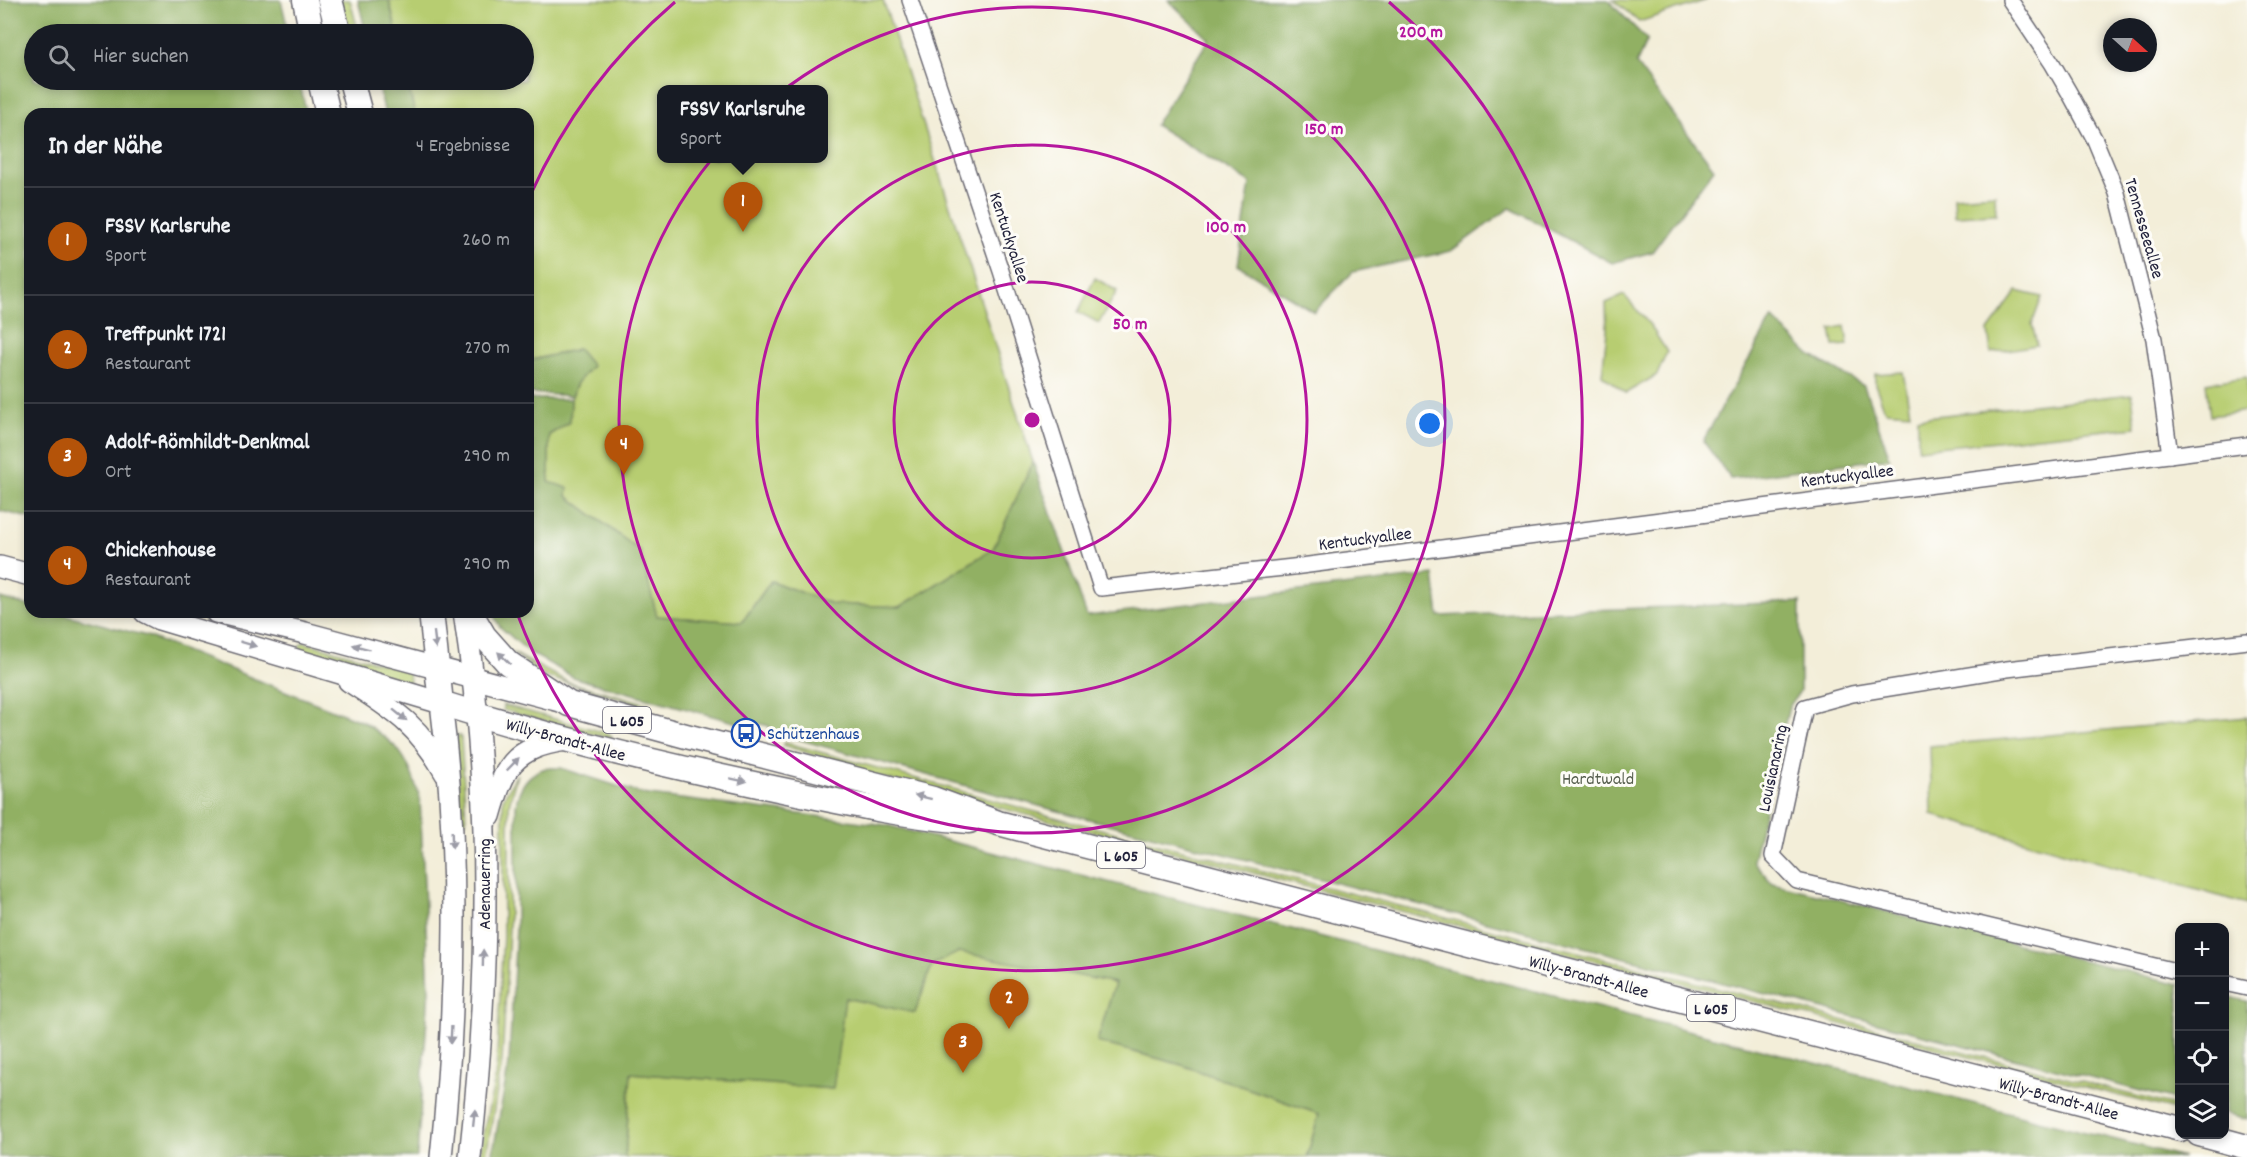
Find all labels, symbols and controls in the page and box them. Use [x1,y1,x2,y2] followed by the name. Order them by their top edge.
[2103,18,2157,72] north arrow
[1399,21,1443,46] text: 200 m
[24,24,534,90] search box
[45,41,78,74] icon: search
[93,42,189,73] text: Hier suchen
[657,85,828,163] popup
[680,95,805,126] text: FSSV Karlsruhe
[1305,118,1343,143] text: 150 m
[680,126,722,154] text: Sport
[48,129,162,166] text: In der Nähe
[416,133,510,161] text: 4 Ergebnisse
[2116,175,2169,282] street label: Tennesseeallee
[724,182,762,232] pin: 1
[981,189,1034,286] street label: Kentuckyallee
[105,212,230,243] text: FSSV Karlsruhe
[1206,216,1246,241] text: 100 m
[65,227,70,255] text: 1
[462,227,510,255] text: 260 m
[105,243,147,271] text: Sport
[1113,313,1147,338] text: 50 m
[105,320,226,351] text: Treffpunkt 1721
[63,335,72,363] text: 2
[464,335,510,363] text: 270 m
[105,351,191,379] text: Restaurant
[1415,409,1444,438] your location
[1022,410,1042,430] centre of rings
[604,426,644,475] pin: 4
[105,428,309,459] text: Adolf-Römhildt-Denkmal
[63,443,72,471] text: 3
[463,443,510,471] text: 290 m
[105,459,131,487] text: Ort
[1799,459,1895,496] street label: Kentuckyallee
[1317,522,1413,559] street label: Kentuckyallee
[105,536,216,567] text: Chickenhouse
[63,551,72,579] text: 4
[463,551,510,579] text: 290 m
[105,567,191,595] text: Restaurant
[430,631,439,650] one-way arrow
[239,640,257,649] one-way arrow
[352,642,370,652] one-way arrow
[497,652,511,666] one-way arrow
[603,707,651,733] road number: L 605
[392,708,407,720] one-way arrow
[503,713,628,769] street label: Willy-Brandt-Allee
[730,717,762,749] bus stop icon: Schützenhaus
[1753,722,1796,814] street label: Louisianaring
[767,723,860,748] place label: Schützenhaus
[506,757,519,772] one-way arrow
[1562,768,1634,793] park label: Hardtwald
[729,776,747,786] one-way arrow
[914,791,932,801] one-way arrow
[448,831,457,850] one-way arrow
[474,838,499,930] street label: Adenauerring
[1097,842,1145,868] road number: L 605
[2175,923,2229,1139] map controls
[2175,923,2229,977] button: +
[478,949,488,968] one-way arrow
[1526,950,1651,1006] street label: Willy-Brandt-Allee
[2175,977,2229,1031] button: −
[990,980,1028,1029] pin: 2
[1687,995,1735,1021] road number: L 605
[944,1024,982,1073] pin: 3
[446,1026,455,1045] one-way arrow
[2175,1031,2229,1085] button: locate
[1996,1072,2121,1128] street label: Willy-Brandt-Allee
[2175,1085,2229,1139] button: layers
[469,1109,479,1128] one-way arrow

